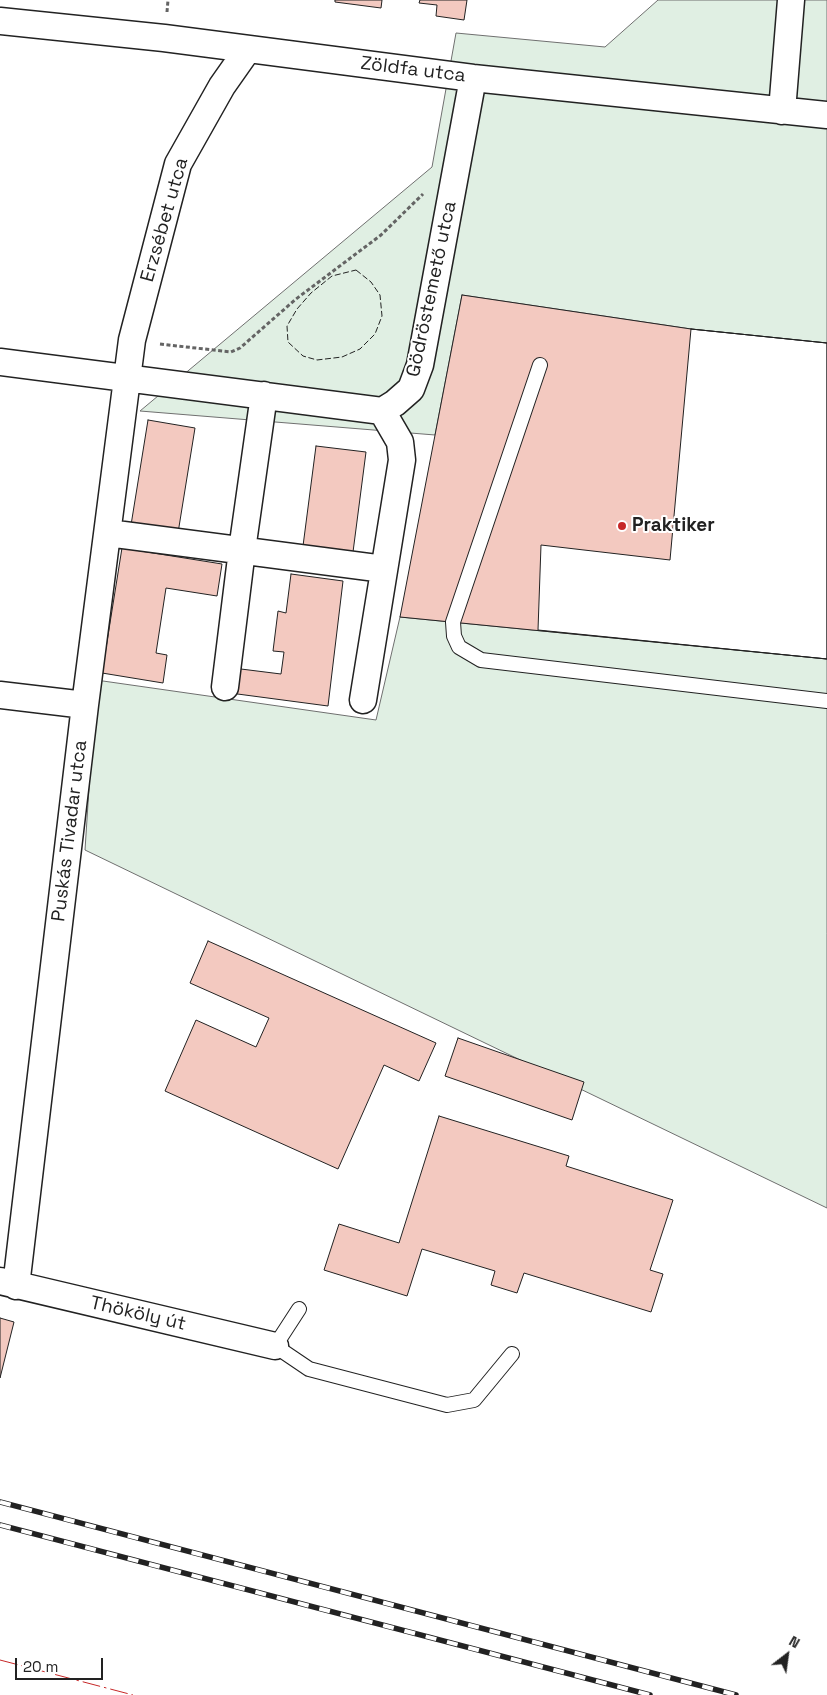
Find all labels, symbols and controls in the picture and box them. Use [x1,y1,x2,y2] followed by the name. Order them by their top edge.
[359,52,467,88] street label: Zöldfa utca
[136,155,194,285] street label: Erzsébet utca
[402,199,462,379] street label: Gödröstemető utca
[632,515,715,537] place label: Praktiker
[616,520,628,532] marker: Praktiker
[48,739,92,923] street label: Puskás Tivadar utca
[88,1292,188,1336] street label: Thököly út
[762,1630,812,1680] north arrow
[786,1632,803,1652] text: N
[18,1648,105,1680] scale bar
[23,1657,58,1676] text: 20 m

